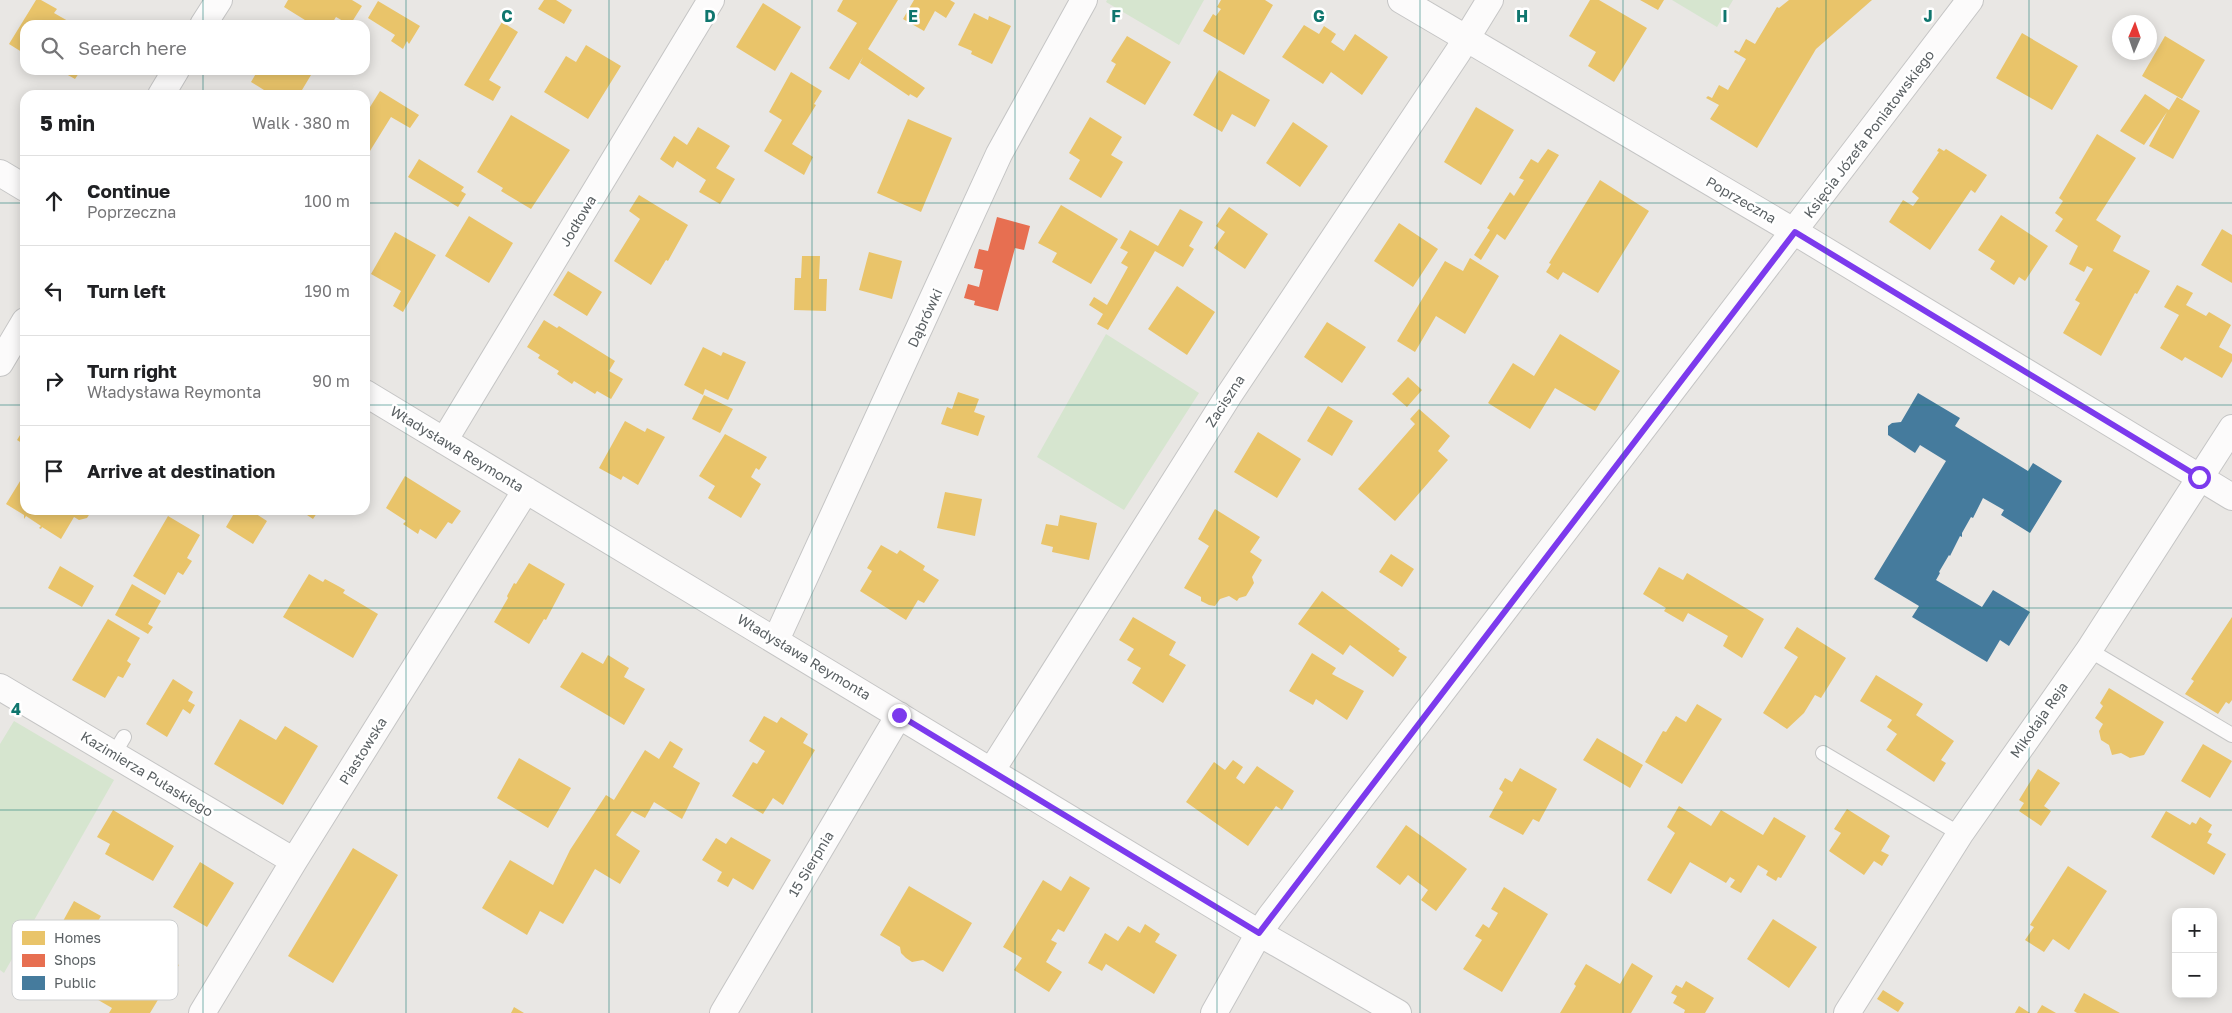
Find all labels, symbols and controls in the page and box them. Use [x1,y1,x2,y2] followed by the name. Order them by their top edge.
[501,6,513,26] text: C
[704,6,716,26] text: D
[908,6,918,26] text: E
[1111,6,1121,26] text: F
[1313,6,1325,26] text: G
[1516,6,1528,26] text: H
[1722,6,1728,26] text: I
[1923,6,1933,26] text: J
[2112,15,2157,60] north arrow
[20,20,370,75] search box
[38,34,66,62] icon: search
[78,36,187,59] text: Search here
[1800,46,1937,221] street label: Księcia Józefa Poniatowskiego
[40,110,95,136] text: 5 min
[252,113,350,133] text: Walk · 380 m
[1703,173,1779,226] street label: Poprzeczna
[87,179,170,202] text: Continue
[40,187,68,215] icon: ahead
[304,191,350,211] text: 100 m
[556,192,599,249] street label: Jodłowa
[87,202,176,222] text: Poprzeczna
[40,277,68,305] icon: left
[87,279,166,302] text: Turn left
[304,281,350,301] text: 190 m
[904,286,946,350] street label: Dąbrówki
[87,359,177,382] text: Turn right
[40,367,68,395] icon: right
[312,371,350,391] text: 90 m
[1201,371,1248,430] street label: Zaciszna
[87,382,261,402] text: Władysława Reymonta
[388,402,527,495] street label: Władysława Reymonta
[40,457,68,485] icon: arrive
[87,459,275,482] text: Arrive at destination
[2188,466,2211,489] route start
[735,610,874,703] street label: Władysława Reymonta
[2006,678,2071,761] street label: Mikołaja Reja
[11,699,21,719] text: 4
[888,704,911,727] route end
[335,714,390,788] street label: Piastowska
[78,727,216,820] street label: Kazimierza Pułaskiego
[784,828,837,900] street label: 15 Sierpnia
[2172,908,2217,998] map controls
[2172,908,2217,953] button: +
[12,920,178,1000] legend
[54,929,101,946] text: Homes
[54,951,96,968] text: Shops
[2172,953,2217,998] button: −
[54,974,96,991] text: Public

